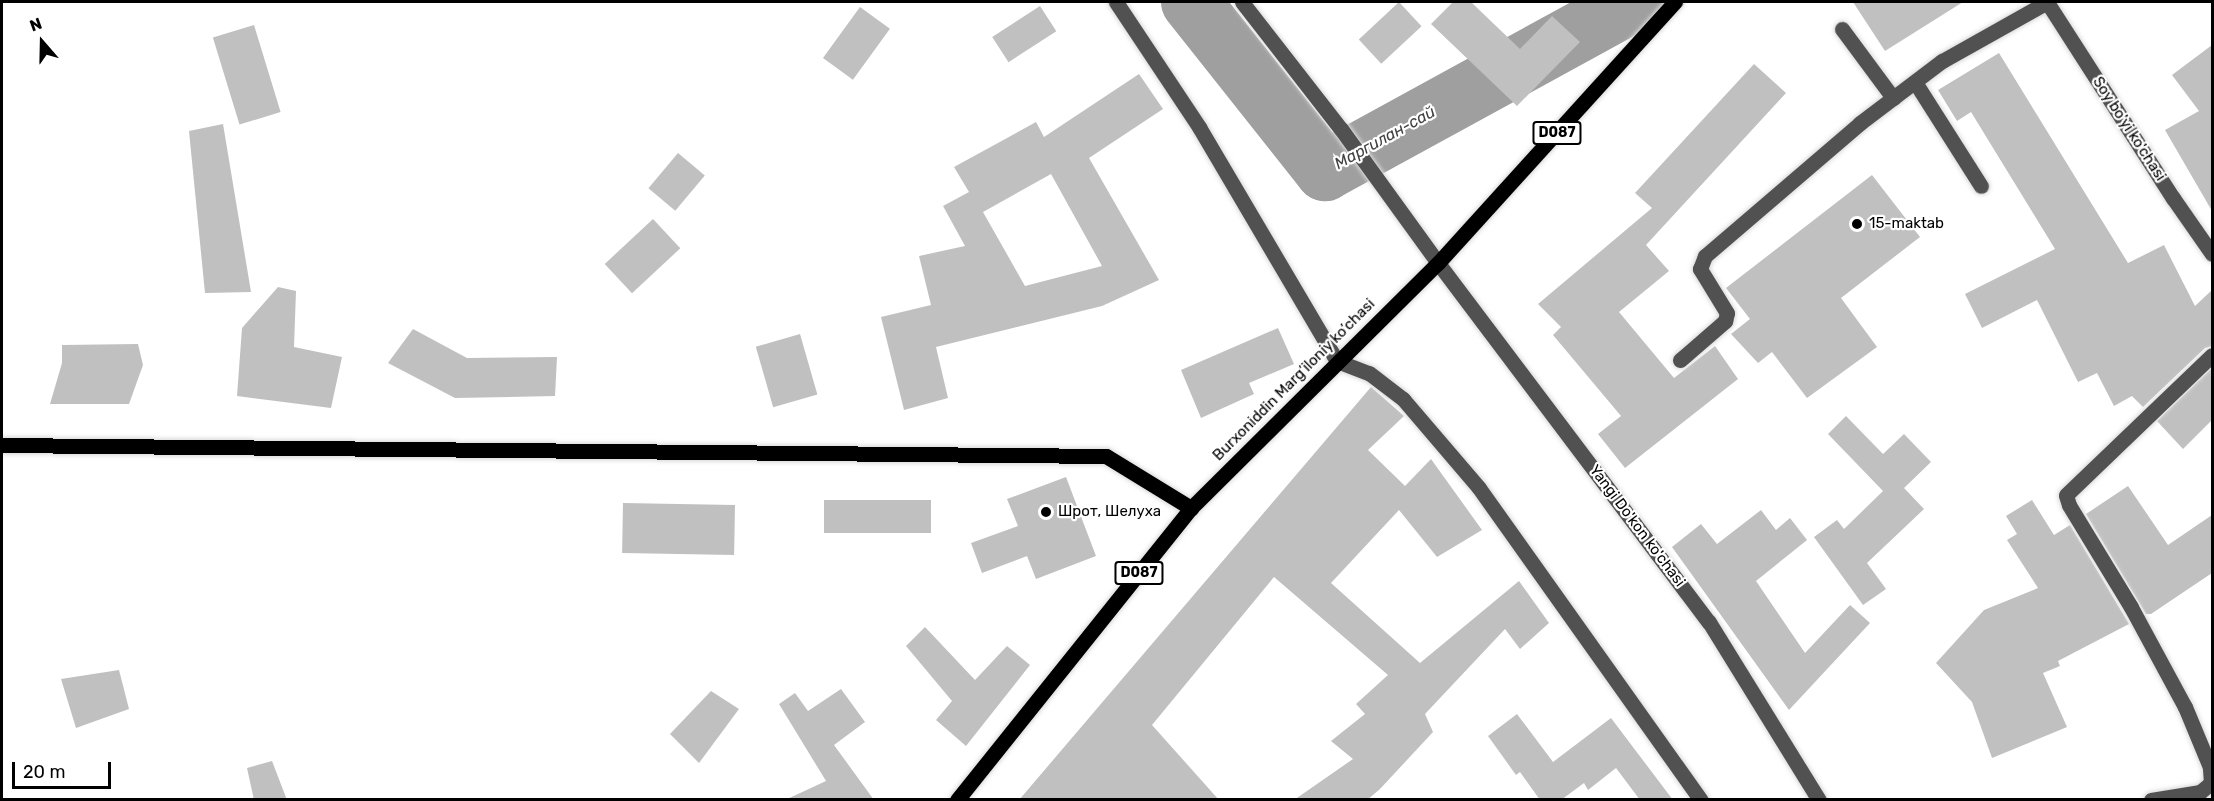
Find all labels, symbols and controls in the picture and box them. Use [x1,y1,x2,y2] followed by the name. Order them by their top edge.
[12,12,72,72] north arrow
[27,14,44,36] text: N
[2089,73,2169,185] street label: Soy bo'yi ko'chasi
[1331,102,1439,174] water label: Маргилан-сай
[1532,122,1582,144] road number: D087
[1869,215,1944,233] place label: 15-maktab
[1850,217,1864,231] marker: 15-maktab
[1209,295,1379,465] street label: Burxoniddin Marg’iloniy ko’chasi
[1585,462,1689,590] street label: Yangi Do'kon ko'chasi
[1058,503,1161,521] place label: Шрот, Шелуха
[1039,505,1053,519] marker: Шрот, Шелуха
[1114,562,1164,584] road number: D087
[15,750,114,788] scale bar
[23,761,65,783] text: 20 m

